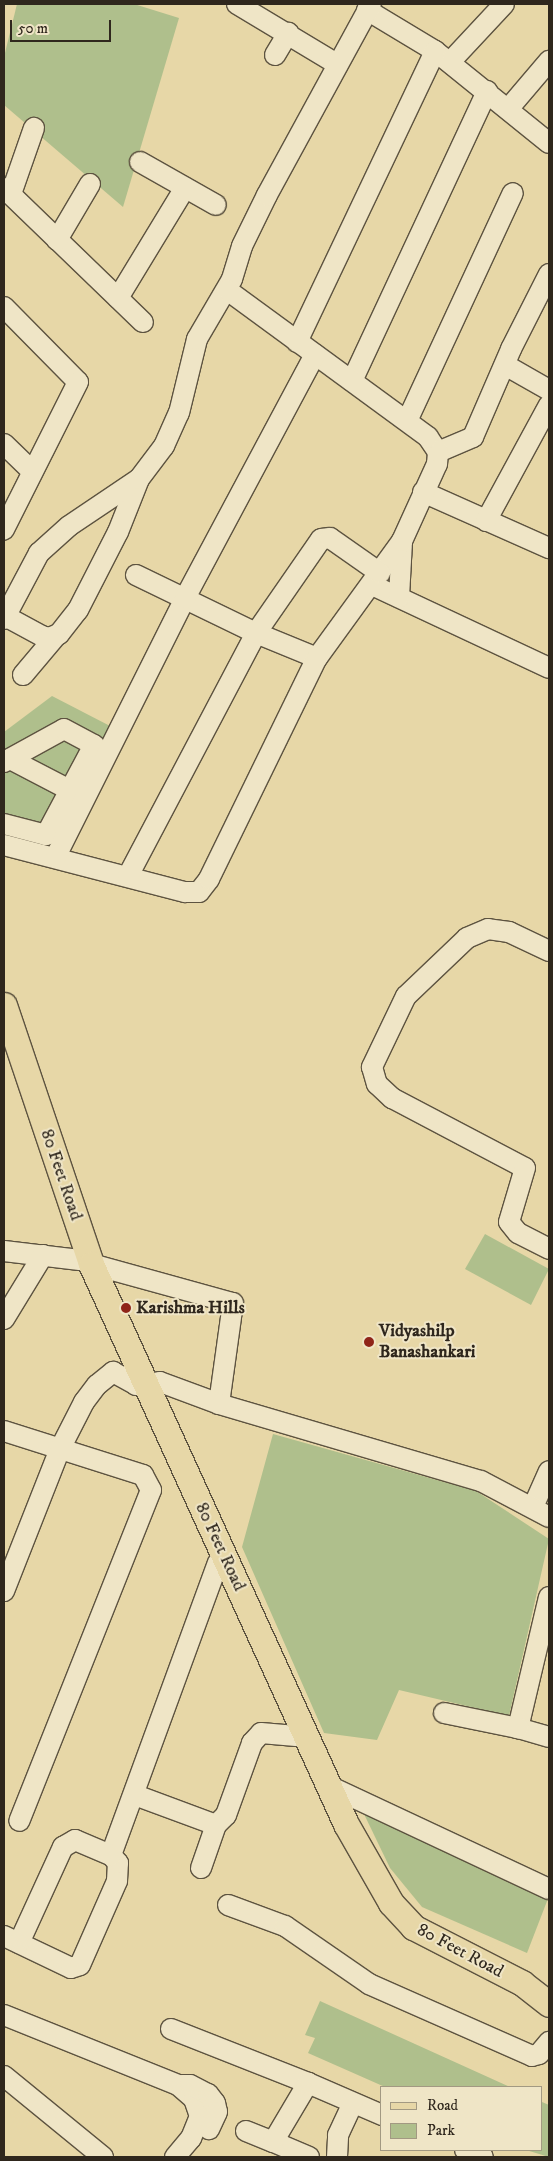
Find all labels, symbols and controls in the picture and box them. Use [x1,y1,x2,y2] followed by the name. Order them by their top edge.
[12,10,114,42] scale bar
[18,19,48,38] text: 50 m
[35,1127,87,1223] street label: 80 Feet Road
[136,1297,245,1319] place label: Karishma Hills
[120,1302,132,1314] marker: Karishma Hills
[379,1321,475,1364] place label: Vidyashilp Banashankari
[363,1336,375,1348] marker: Vidyashilp Banashankari
[190,1499,250,1595] street label: 80 Feet Road
[413,1919,507,1983] street label: 80 Feet Road
[380,2086,543,2151] legend
[427,2096,458,2115] text: Road
[427,2121,455,2140] text: Park

